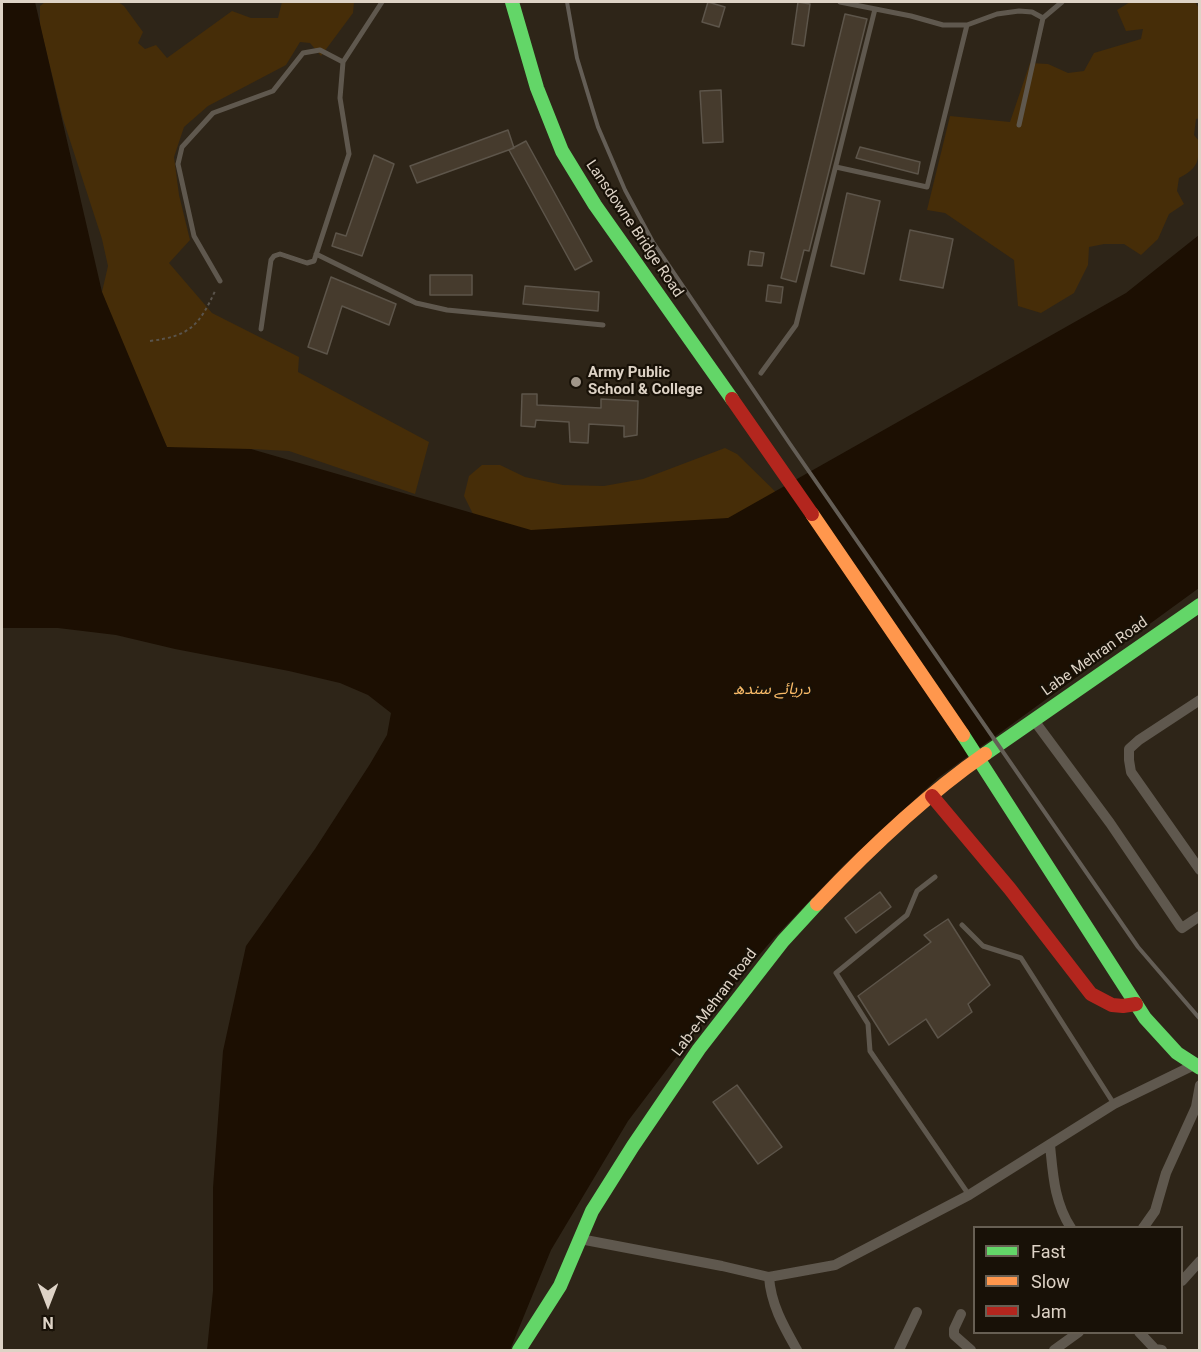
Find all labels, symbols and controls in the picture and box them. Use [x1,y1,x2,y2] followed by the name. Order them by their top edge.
[581,157,687,301] street label: Lansdowne Bridge Road
[588,364,703,399] place label: Army Public School & College
[569,375,583,389] marker: Army Public School & College
[1039,614,1151,700] street label: Labe Mehran Road
[734,680,810,700] water label: دریائے سندھ
[669,946,761,1060] street label: Lab-e-Mehran Road
[973,1226,1183,1334] legend
[1031,1241,1066,1262] text: Fast
[1031,1271,1070,1292] text: Slow
[18,1274,78,1334] north arrow
[1031,1301,1067,1322] text: Jam
[42,1313,54,1332] text: N

